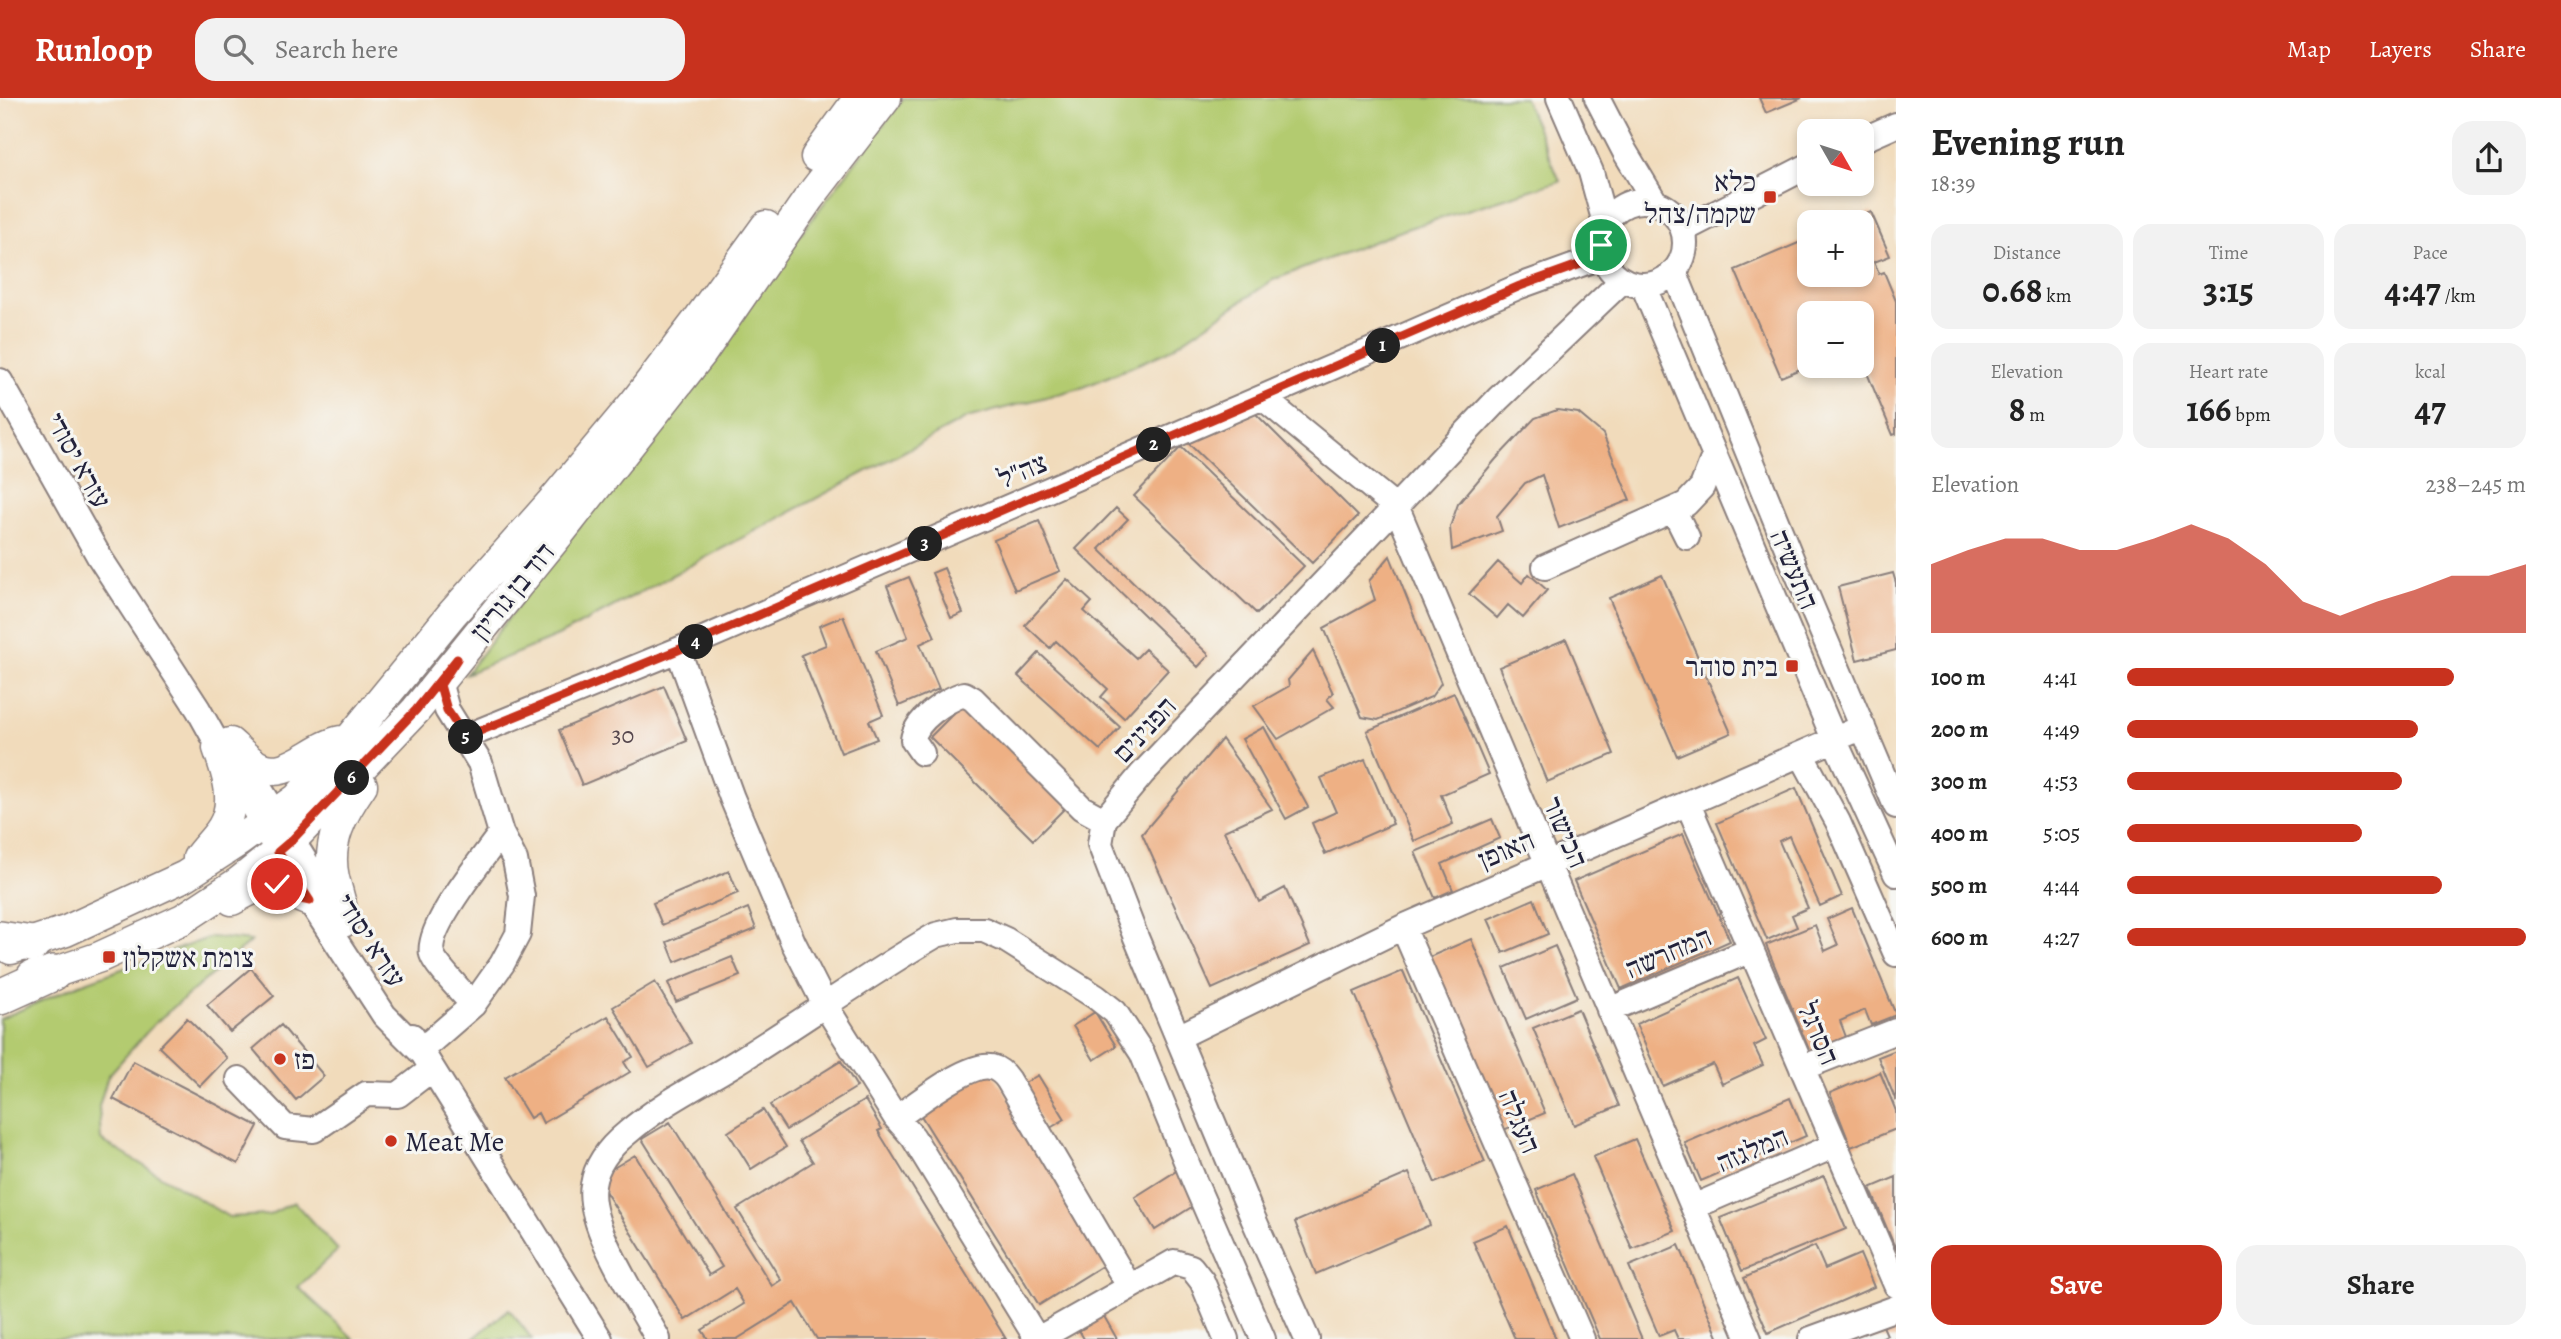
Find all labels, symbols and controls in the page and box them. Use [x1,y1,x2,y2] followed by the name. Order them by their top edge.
[195,18,685,81] search box
[35,27,153,72] text: Runloop
[219,30,257,68] icon: search
[275,32,398,67] text: Search here
[2287,33,2331,65] text: Map
[2369,33,2432,65] text: Layers
[2470,33,2526,65] text: Share
[1931,116,2125,168] text: Evening run
[1797,119,1874,196] north arrow
[1797,119,1874,378] map controls
[2452,121,2526,195] button: share
[1644,163,1756,233] place label: כלא שקמה/צהל
[1931,168,1976,199] text: 18:39
[1762,189,1778,205] marker: כלא שקמה/צהל
[1797,210,1874,287] button: +
[1571,215,1631,275] pin
[1582,226,1620,264] icon: arrive
[1993,240,2061,266] text: Distance
[2209,240,2248,266] text: Time
[2413,240,2448,266] text: Pace
[1982,266,2043,314] text: 0.68
[2203,266,2254,314] text: 3:15
[2384,266,2441,314] text: 4:47
[2043,283,2072,309] text: km
[2441,283,2476,309] text: /km
[1797,301,1874,378] button: −
[1366,328,1400,364] pin: 1
[1379,332,1386,358] text: 1
[1990,359,2063,385] text: Elevation
[2189,359,2268,385] text: Heart rate
[2415,359,2445,385] text: kcal
[2009,385,2025,433] text: 8
[2186,385,2231,433] text: 166
[2414,385,2446,433] text: 47
[2025,402,2045,428] text: m
[2231,402,2271,428] text: bpm
[36,406,120,515] street label: עזרא יסודי
[1136,428,1172,462] pin: 2
[1149,431,1158,457] text: 2
[992,444,1053,498] street label: צה"ל
[1931,469,2019,500] text: Elevation
[2425,469,2526,500] text: 238–245 m
[1760,523,1828,615] street label: התעשיה
[908,526,942,562] pin: 3
[920,530,929,556] text: 3
[461,535,564,649] street label: דוד בן גוריון
[678,624,714,660] pin: 4
[691,628,700,654] text: 4
[1686,648,1778,686] place label: בית סוהר
[1784,658,1800,674] marker: בית סוהר
[1931,662,1986,693] text: 100 m
[2043,662,2077,693] text: 4:41
[1104,688,1185,771] street label: הפנינים
[1931,714,1989,745] text: 200 m
[2043,714,2080,745] text: 4:49
[612,719,634,751] house number: 30
[448,720,484,754] pin: 5
[461,723,470,749] text: 5
[334,760,370,796] pin: 6
[347,764,356,790] text: 6
[1931,766,1987,797] text: 300 m
[2043,766,2078,797] text: 4:53
[1533,791,1597,874] street label: הכישור
[1931,818,1988,849] text: 400 m
[2043,818,2081,849] text: 5:05
[1472,821,1540,879] street label: האופן
[247,854,307,914] pin
[258,865,296,903] icon: check
[1931,870,1987,901] text: 500 m
[2043,870,2080,901] text: 4:44
[326,887,414,994] street label: עזרא יסודי
[1619,918,1717,988] street label: המחרשה
[1931,922,1988,953] text: 600 m
[2043,922,2079,953] text: 4:27
[123,939,254,977] place label: צומת אשקלון
[101,949,117,965] marker: צומת אשקלון
[1788,996,1848,1071] street label: הסרגל
[294,1041,315,1079] place label: פז
[272,1051,288,1067] marker: פז
[1489,1084,1549,1159] street label: העגלה
[1710,1118,1794,1182] street label: המלגזה
[405,1123,504,1161] place label: Meat Me
[383,1133,399,1149] marker: Meat Me
[1931,1245,2222,1325] button: Save
[2236,1245,2526,1325] button: Share

